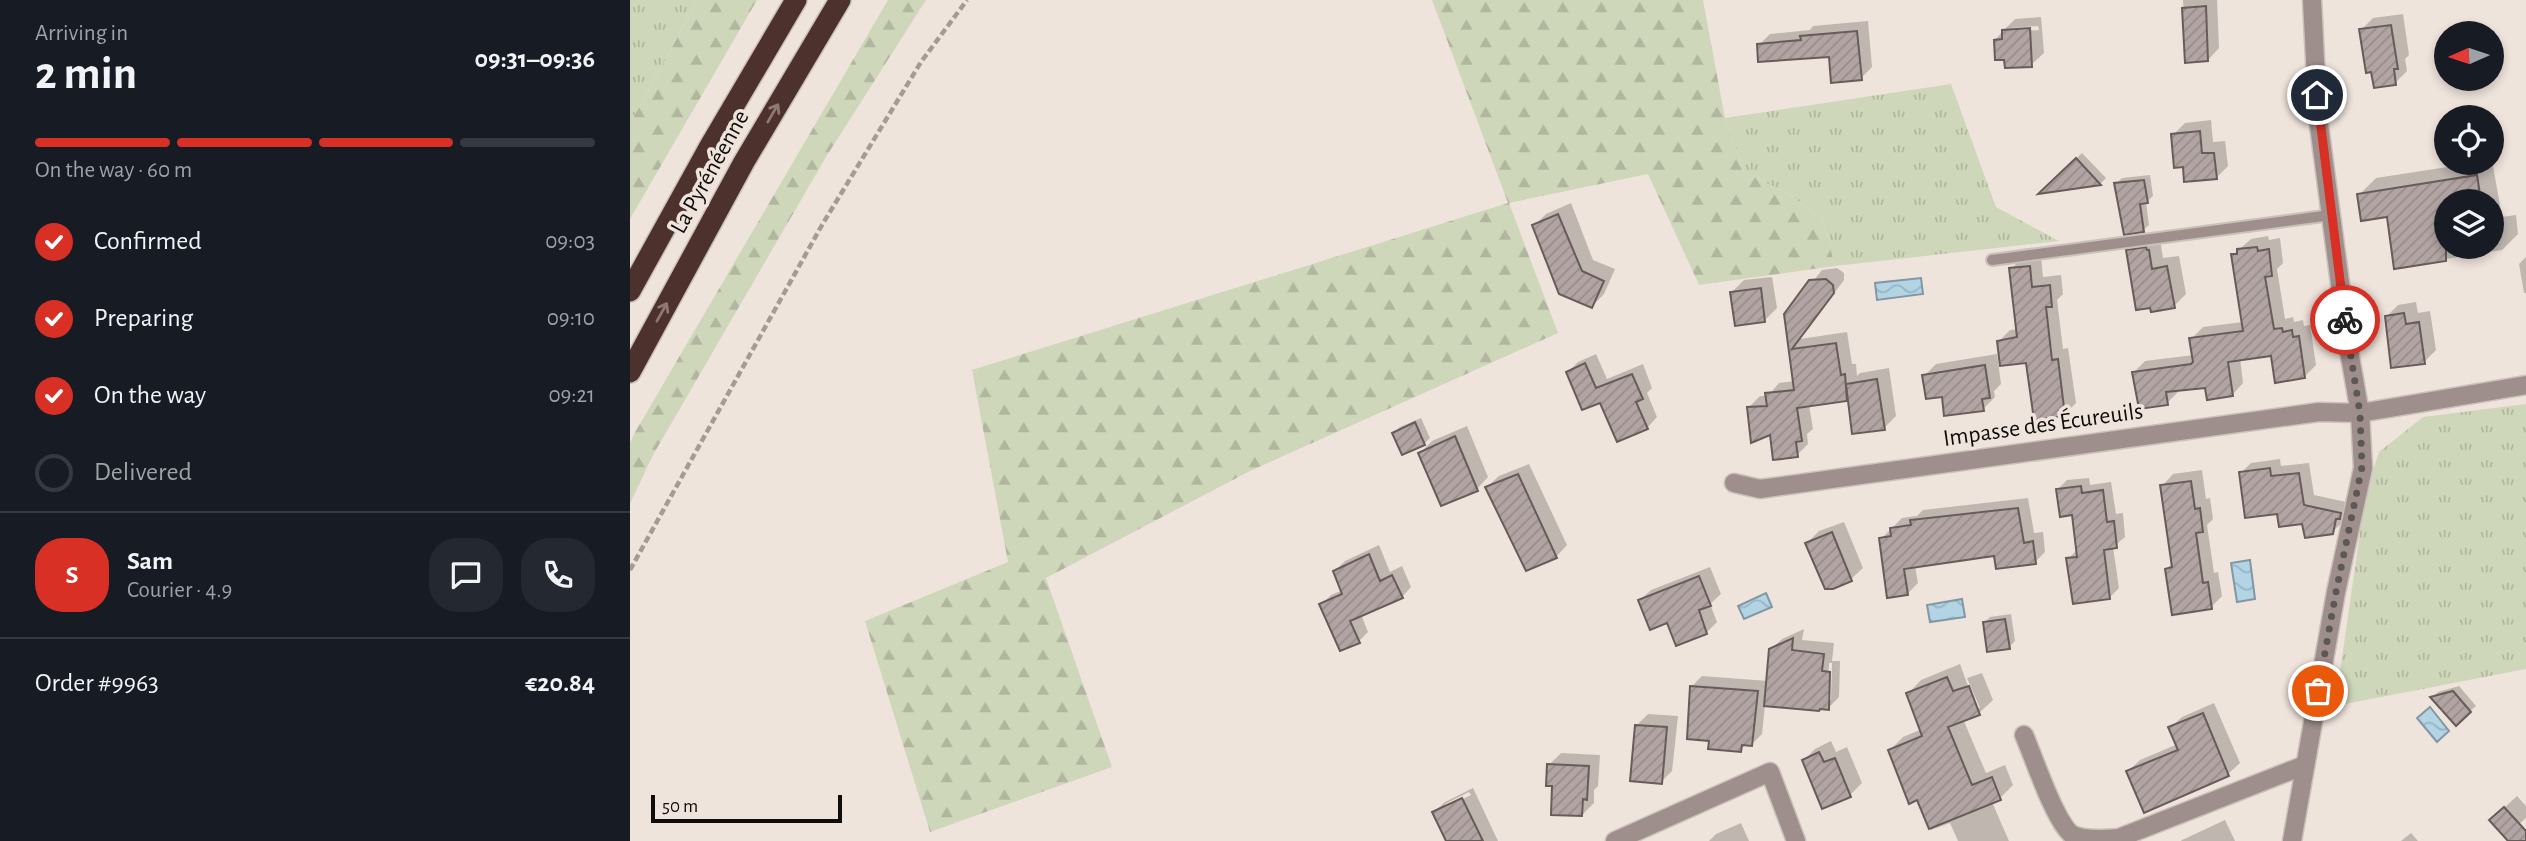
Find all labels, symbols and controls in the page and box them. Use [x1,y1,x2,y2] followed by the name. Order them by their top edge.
[2434,21,2504,91] north arrow
[2434,21,2504,259] map controls
[35,22,128,45] text: Arriving in
[475,46,595,72] text: 09:31–09:36
[35,51,137,97] text: 2 min
[2287,65,2347,125] pin
[2298,76,2336,114] icon: home
[766,104,780,124] one-way arrow
[2434,105,2504,175] button: locate
[666,106,754,238] street label: La Pyrénéenne
[35,159,192,182] text: On the way · 60 m
[2434,189,2504,259] button: layers
[35,223,73,261] icon: check
[94,228,202,254] text: Confirmed
[545,230,595,253] text: 09:03
[2310,285,2380,355] courier
[35,300,73,338] icon: check
[2326,301,2364,339] icon: bike
[655,302,669,322] one-way arrow
[94,305,193,331] text: Preparing
[547,307,595,330] text: 09:10
[35,377,73,415] icon: check
[94,382,206,408] text: On the way
[548,384,595,407] text: 09:21
[1941,397,2145,451] street label: Impasse des Écureuils
[94,459,192,485] text: Delivered
[429,538,503,612] button: chat
[521,538,595,612] button: phone
[127,548,173,574] text: Sam
[66,562,78,588] text: S
[127,579,232,602] text: Courier · 4.9
[2288,661,2348,721] pin
[35,670,159,696] text: Order #9963
[525,670,595,696] text: €20.84
[2299,672,2337,710] icon: bag
[651,792,842,824] scale bar
[662,797,698,816] text: 50 m

